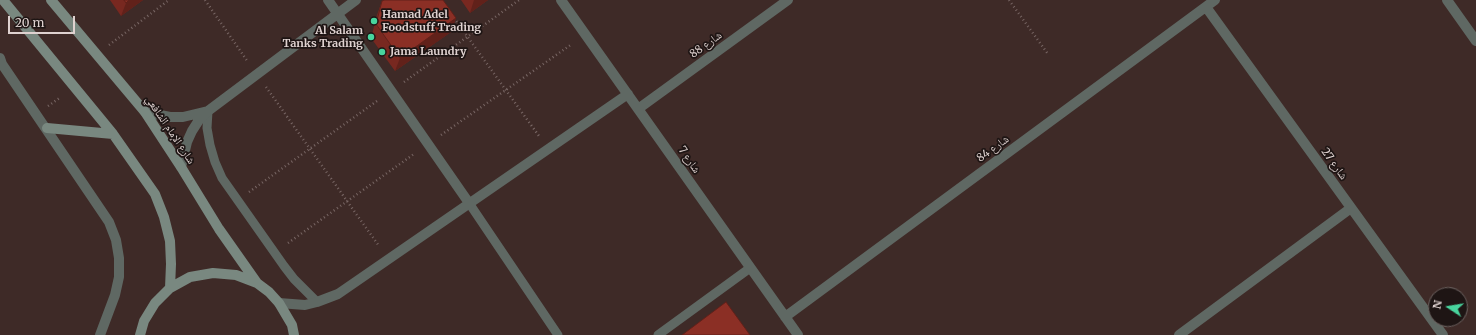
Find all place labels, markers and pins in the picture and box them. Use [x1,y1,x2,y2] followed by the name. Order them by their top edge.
[382,8,481,34] place label: Hamad Adel Foodstuff Trading
[369,16,379,26] marker: Hamad Adel Foodstuff Trading
[283,24,363,50] place label: Al Salam Tanks Trading
[366,32,376,42] marker: Al Salam Tanks Trading
[390,45,466,59] place label: Jama Laundry
[377,47,387,57] marker: Jama Laundry

